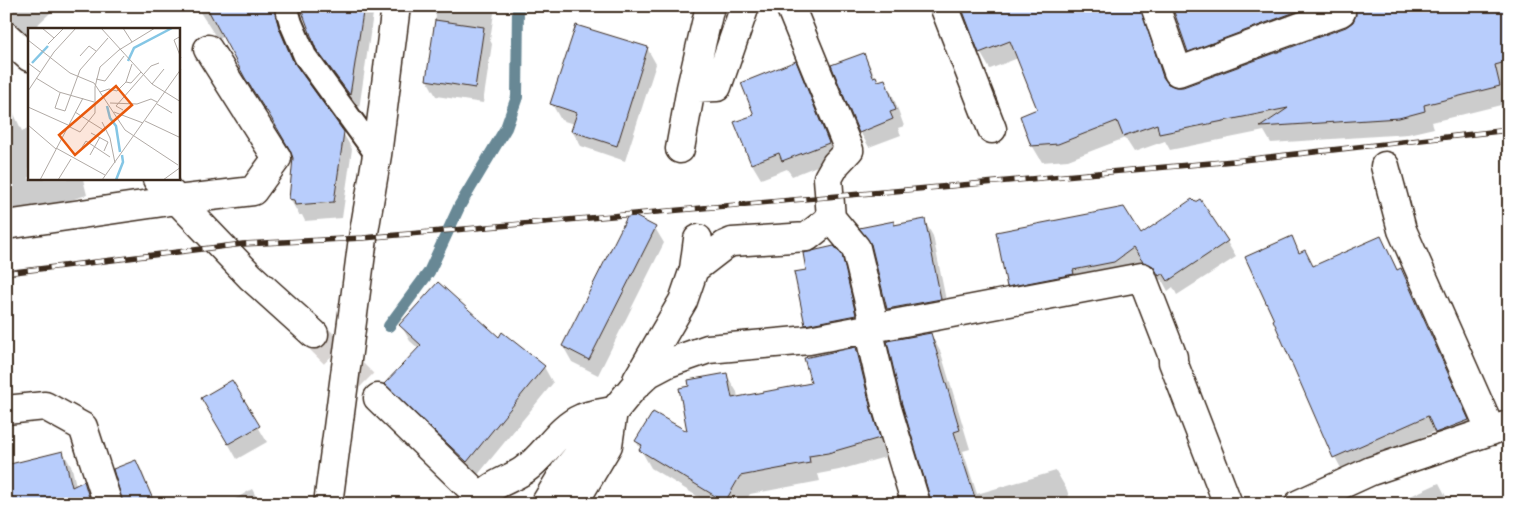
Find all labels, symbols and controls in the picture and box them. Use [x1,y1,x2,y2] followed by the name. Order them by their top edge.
[28,28,180,180] inset map

